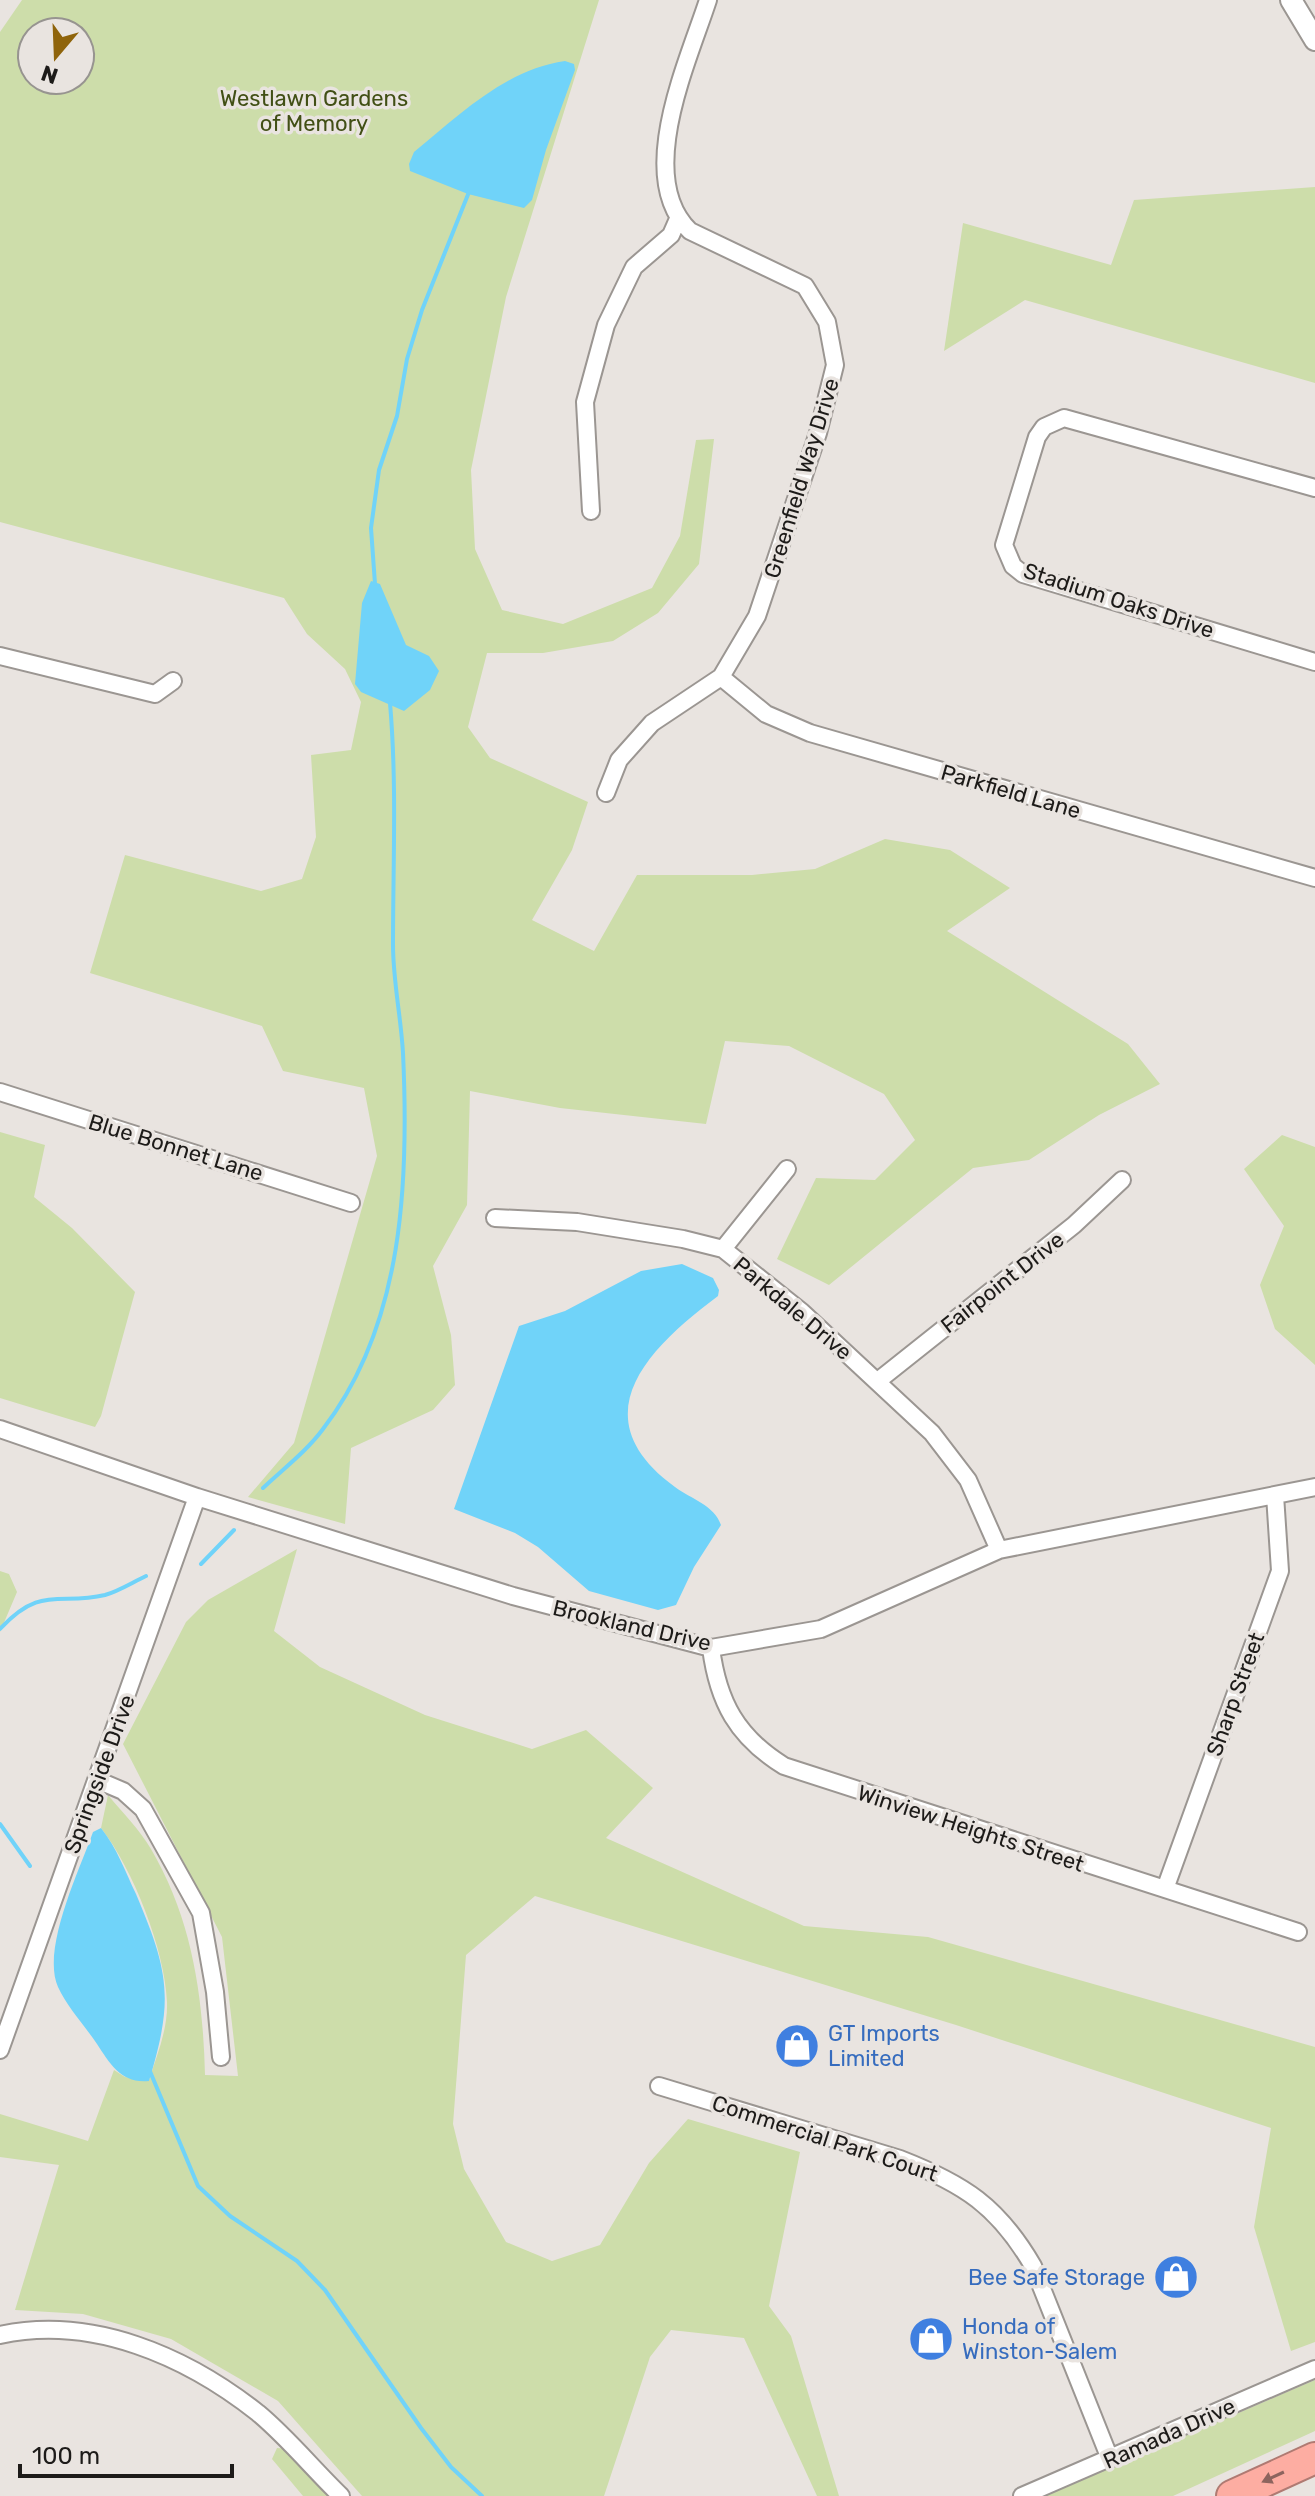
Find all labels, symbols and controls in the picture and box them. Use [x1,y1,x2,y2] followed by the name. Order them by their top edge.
[16,16,96,96] north arrow
[38,59,62,90] text: N
[220,85,408,137] park label: Westlawn Gardens of Memory
[758,375,845,581] street label: Greenfield Way Drive
[1020,557,1218,644] street label: Stadium Oaks Drive
[938,759,1084,824] street label: Parkfield Lane
[85,1108,267,1187] street label: Blue Bonnet Lane
[935,1226,1069,1339] street label: Fairpoint Drive
[728,1251,857,1366] street label: Parkdale Drive
[550,1594,714,1657] street label: Brookland Drive
[1201,1628,1270,1760] street label: Sharp Street
[58,1691,141,1857] street label: Springside Drive
[854,1779,1088,1878] street label: Winview Heights Street
[828,2020,940,2072] place label: GT Imports Limited
[773,2022,821,2070] shop icon: GT Imports Limited
[709,2089,941,2188] street label: Commercial Park Court
[1152,2253,1200,2301] shop icon: Bee Safe Storage
[968,2264,1145,2291] place label: Bee Safe Storage
[962,2313,1117,2365] place label: Honda of Winston-Salem
[907,2315,955,2363] shop icon: Honda of Winston-Salem
[1099,2392,1239,2475] street label: Ramada Drive
[20,2428,232,2478] scale bar
[32,2442,100,2470] text: 100 m
[1262,2470,1285,2484] one-way arrow

